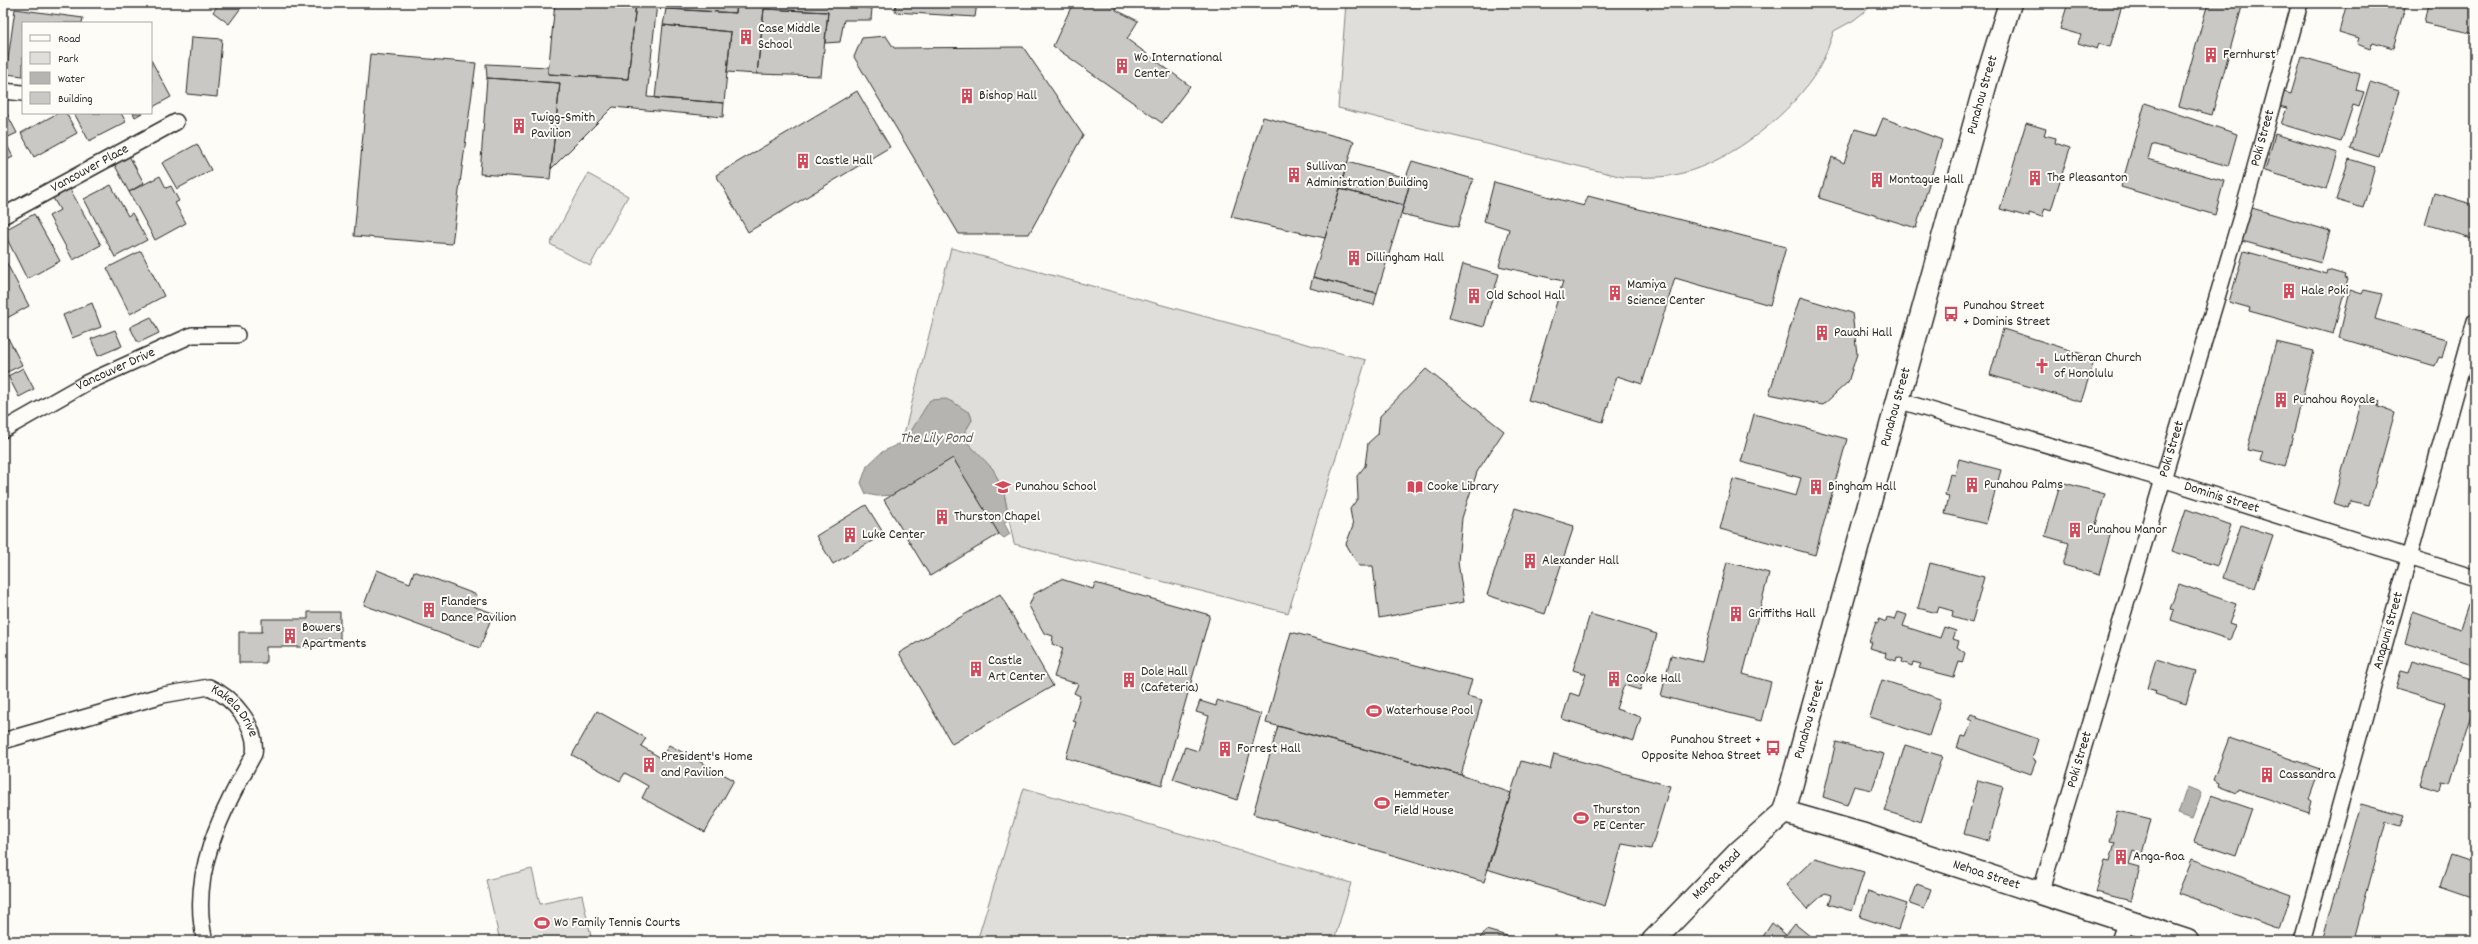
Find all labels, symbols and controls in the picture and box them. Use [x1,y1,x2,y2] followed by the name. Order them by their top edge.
[758,19,820,55] place label: Case Middle School
[22,22,152,114] legend
[737,28,755,46] building icon: Case Middle School
[58,31,80,48] text: Road
[2223,45,2276,65] place label: Fernhurst
[2202,46,2220,64] building icon: Fernhurst
[1134,48,1223,84] place label: Wo International Center
[58,51,79,68] text: Park
[1962,53,2003,137] street label: Punahou Street
[1113,57,1131,75] building icon: Wo International Center
[58,71,85,88] text: Water
[979,86,1037,106] place label: Bishop Hall
[958,87,976,105] building icon: Bishop Hall
[58,91,93,108] text: Building
[531,108,595,144] place label: Twigg-Smith Pavilion
[2246,108,2280,169] street label: Poki Street
[510,117,528,135] building icon: Twigg-Smith Pavilion
[47,139,133,198] street label: Vancouver Place
[815,151,873,171] place label: Castle Hall
[794,152,812,170] building icon: Castle Hall
[1306,157,1428,193] place label: Sullivan Administration Building
[1285,166,1303,184] building icon: Sullivan Administration Building
[2047,168,2128,188] place label: The Pleasanton
[2026,169,2044,187] building icon: The Pleasanton
[1889,170,1964,190] place label: Montague Hall
[1868,171,1886,189] building icon: Montague Hall
[1366,248,1444,268] place label: Dillingham Hall
[1345,249,1363,267] building icon: Dillingham Hall
[1627,275,1706,311] place label: Mamiya Science Center
[2301,281,2349,301] place label: Hale Poki
[2280,282,2298,300] building icon: Hale Poki
[1606,284,1624,302] building icon: Mamiya Science Center
[1486,286,1565,306] place label: Old School Hall
[1465,287,1483,305] building icon: Old School Hall
[1963,296,2050,332] place label: Punahou Street + Dominis Street
[1942,305,1960,323] bus stop icon: Punahou Street + Dominis Street
[1834,323,1893,343] place label: Pauahi Hall
[1813,324,1831,342] building icon: Pauahi Hall
[72,343,159,397] street label: Vancouver Drive
[2054,348,2142,384] place label: Lutheran Church of Honolulu
[2033,357,2051,375] church icon: Lutheran Church of Honolulu
[1876,365,1917,449] street label: Punahou Street
[2293,390,2375,410] place label: Punahou Royale
[2272,391,2290,409] building icon: Punahou Royale
[2154,418,2190,480] street label: Poki Street
[900,428,974,450] water label: The Lily Pond
[1984,475,2063,495] place label: Punahou Palms
[1963,476,1981,494] building icon: Punahou Palms
[1015,477,1097,497] place label: Punahou School
[1427,477,1499,497] place label: Cooke Library
[1828,477,1897,497] place label: Bingham Hall
[2181,477,2262,519] street label: Dominis Street
[994,478,1012,496] school or university icon: Punahou School
[1406,478,1424,496] library icon: Cooke Library
[1807,478,1825,496] building icon: Bingham Hall
[954,507,1041,527] place label: Thurston Chapel
[933,508,951,526] building icon: Thurston Chapel
[2087,520,2168,540] place label: Punahou Manor
[2066,521,2084,539] building icon: Punahou Manor
[862,525,926,545] place label: Luke Center
[841,526,859,544] building icon: Luke Center
[1542,551,1620,571] place label: Alexander Hall
[1521,552,1539,570] building icon: Alexander Hall
[2368,590,2409,672] street label: Anapuni Street
[441,592,516,628] place label: Flanders Dance Pavilion
[420,601,438,619] building icon: Flanders Dance Pavilion
[1748,604,1816,624] place label: Griffiths Hall
[1727,605,1745,623] building icon: Griffiths Hall
[302,618,366,654] place label: Bowers Apartments
[281,627,299,645] building icon: Bowers Apartments
[988,651,1046,687] place label: Castle Art Center
[967,660,985,678] building icon: Castle Art Center
[1141,662,1199,698] place label: Dole Hall (Cafeteria)
[1626,669,1682,689] place label: Cooke Hall
[1605,670,1623,688] building icon: Cooke Hall
[1120,671,1138,689] building icon: Dole Hall (Cafeteria)
[1789,678,1830,761] street label: Punahou Street
[207,680,263,740] street label: Kakela Drive
[1386,701,1474,721] place label: Waterhouse Pool
[1365,702,1383,720] sports icon: Waterhouse Pool
[2062,729,2098,791] street label: Poki Street
[1641,730,1761,766] place label: Punahou Street + Opposite Nehoa Street
[1237,739,1301,759] place label: Forrest Hall
[1764,739,1782,757] bus stop icon: Punahou Street + Opposite Nehoa Street
[1216,740,1234,758] building icon: Forrest Hall
[661,747,753,783] place label: President's Home and Pavilion
[640,756,658,774] building icon: President's Home and Pavilion
[2279,765,2336,785] place label: Cassandra
[2258,766,2276,784] building icon: Cassandra
[1394,785,1454,821] place label: Hemmeter Field House
[1373,794,1391,812] sports icon: Hemmeter Field House
[1593,800,1646,836] place label: Thurston PE Center
[1572,809,1590,827] sports icon: Thurston PE Center
[1688,845,1746,905] street label: Manoa Road
[2133,847,2185,867] place label: Anga-Roa
[2112,848,2130,866] building icon: Anga-Roa
[1950,855,2023,895] street label: Nehoa Street
[554,913,681,933] place label: Wo Family Tennis Courts
[533,914,551,932] sports icon: Wo Family Tennis Courts

